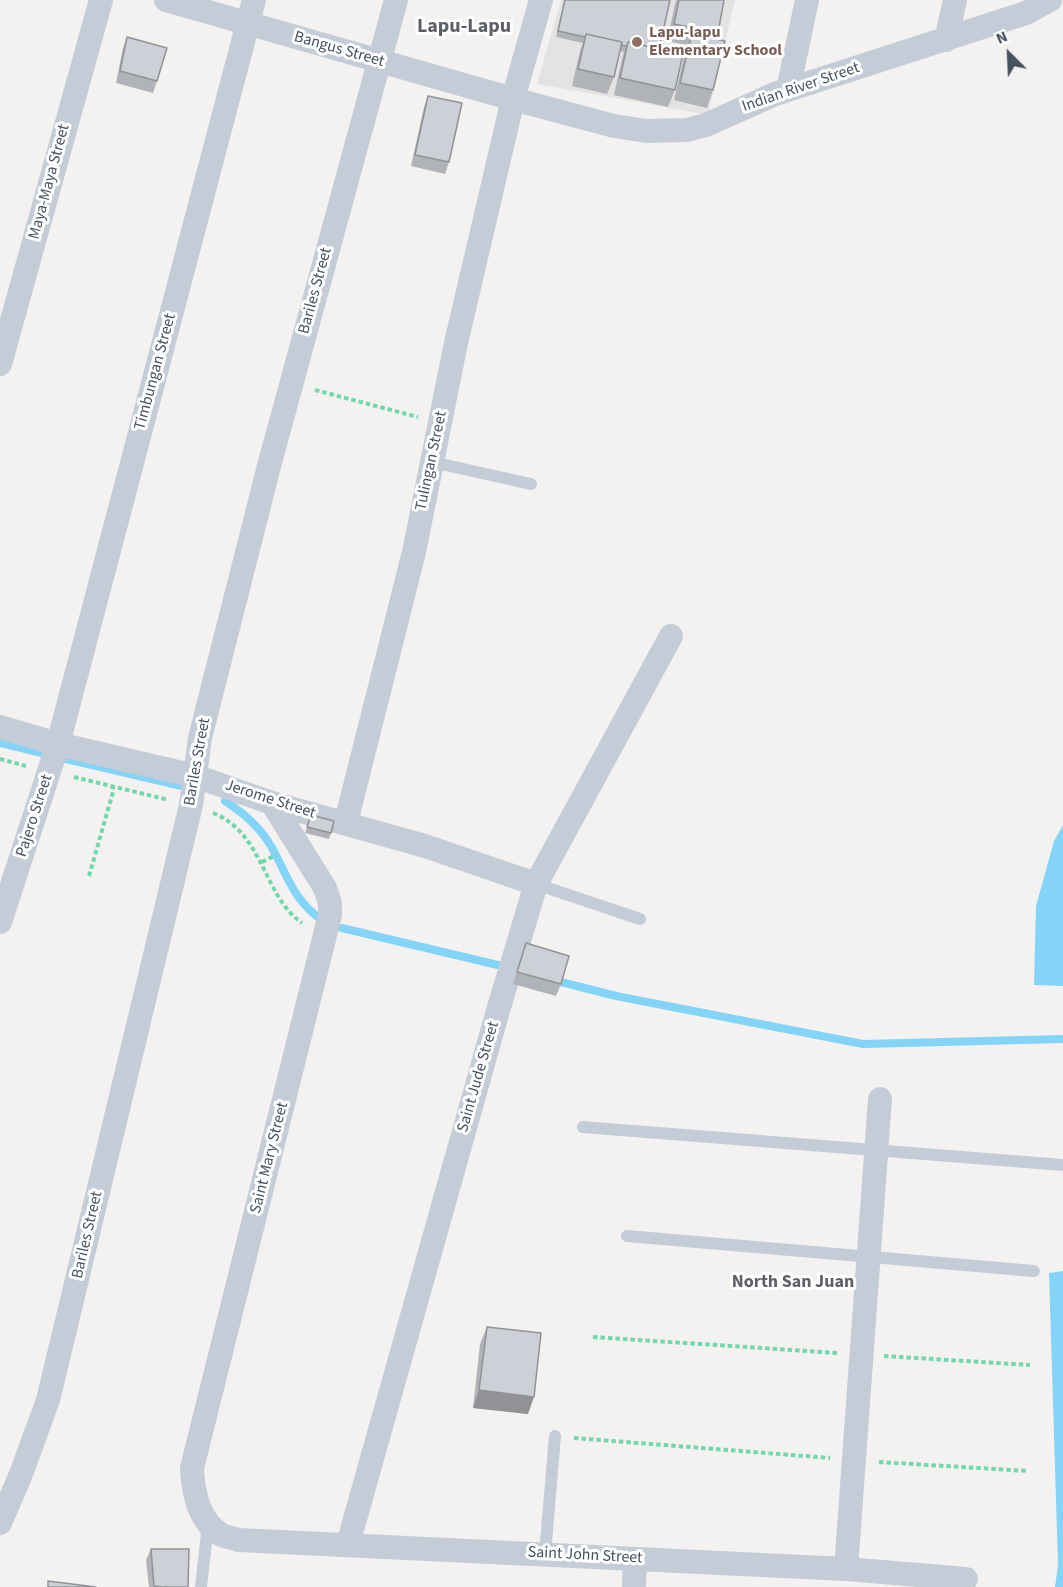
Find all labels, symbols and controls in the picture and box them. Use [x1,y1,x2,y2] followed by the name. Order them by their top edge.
[417,16,511,40] district label: Lapu-Lapu
[649,23,782,61] place label: Lapu-lapu Elementary School
[979,24,1039,84] north arrow
[992,25,1011,50] text: N
[292,28,386,72] street label: Bangus Street
[630,35,644,49] marker: Lapu-lapu Elementary School
[740,59,862,117] street label: Indian River Street
[25,122,75,242] street label: Maya-Maya Street
[295,246,337,336] street label: Bariles Street
[131,312,181,432] street label: Timbungan Street
[412,410,452,512] street label: Tulingan Street
[181,717,215,807] street label: Bariles Street
[13,772,57,860] street label: Pajero Street
[222,776,318,824] street label: Jerome Street
[454,1019,504,1135] street label: Saint Jude Street
[247,1100,293,1216] street label: Saint Mary Street
[69,1189,107,1281] street label: Bariles Street
[732,1272,854,1294] district label: North San Juan
[527,1543,643,1569] street label: Saint John Street

